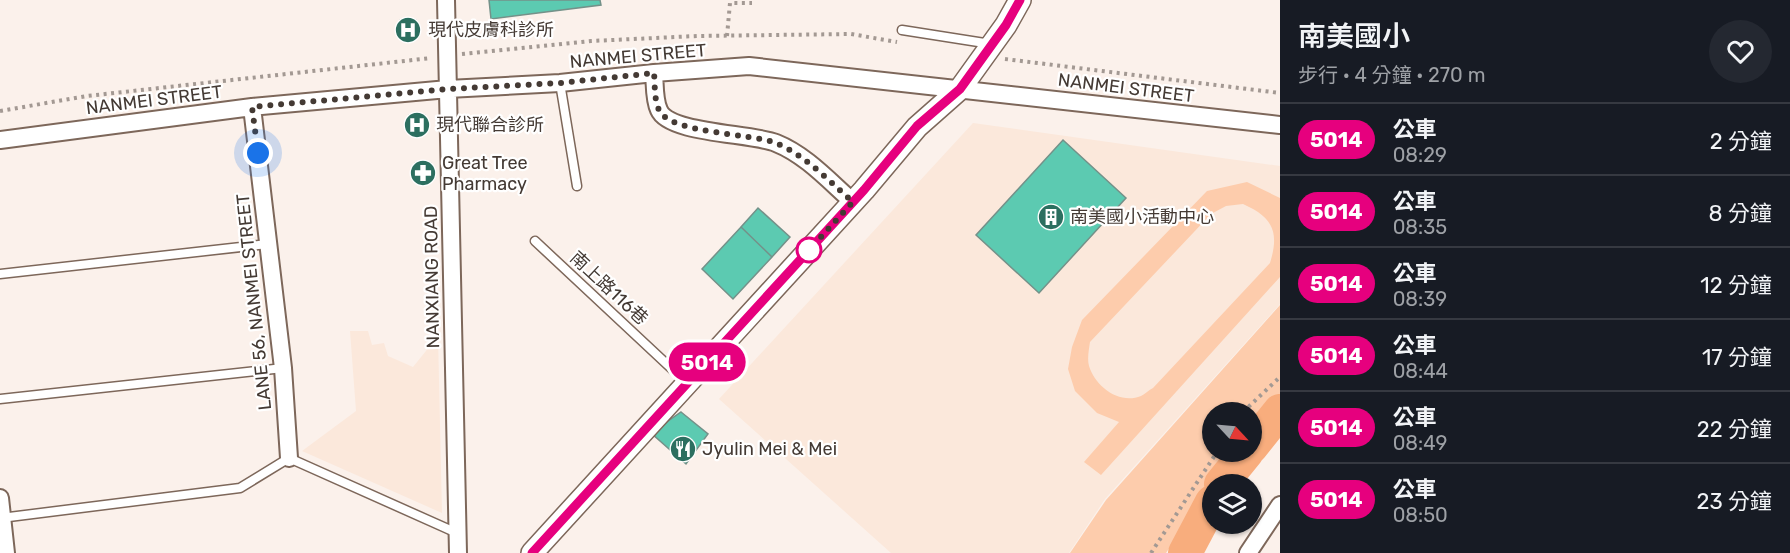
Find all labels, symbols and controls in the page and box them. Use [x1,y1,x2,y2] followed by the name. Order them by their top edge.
[393,15,423,45] hospital icon: 現代皮膚科診所
[428,19,554,41] place label: 現代皮膚科診所
[1298,20,1410,53] text: 南美國小
[1709,20,1772,83] button: heart
[569,39,707,73] street label: NANMEI STREET
[1298,63,1486,87] text: 步行 · 4 分鐘 · 270 m
[1057,69,1195,107] street label: NANMEI STREET
[85,81,223,119] street label: NANMEI STREET
[402,110,432,140] hospital icon: 現代聯合診所
[436,114,544,136] place label: 現代聯合診所
[1393,116,1437,143] text: 公車
[1310,127,1363,152] text: 5014
[1710,128,1772,155] text: 2 分鐘
[243,138,273,168] your location
[1393,143,1447,167] text: 08:29
[442,152,528,195] place label: Great Tree Pharmacy
[408,158,438,188] pharmacy icon: Great Tree Pharmacy
[1393,188,1437,215] text: 公車
[232,193,276,411] street label: LANE 56, NANMEI STREET
[1310,199,1363,224] text: 5014
[1709,200,1772,227] text: 8 分鐘
[1036,202,1066,232] building icon: 南美國小活動中心
[420,205,444,349] street label: NANXIANG ROAD
[1070,206,1214,228] place label: 南美國小活動中心
[1393,215,1447,239] text: 08:35
[796,237,822,263] unlabelled marker
[566,246,652,330] street label: 南上路116巷
[1393,260,1437,287] text: 公車
[1310,271,1363,296] text: 5014
[1700,272,1772,299] text: 12 分鐘
[1393,287,1447,311] text: 08:39
[1393,332,1437,359] text: 公車
[665,342,749,382] line badge: 5014
[1310,343,1363,368] text: 5014
[1702,344,1772,371] text: 17 分鐘
[681,350,733,375] text: 5014
[1393,359,1448,383] text: 08:44
[1202,402,1262,462] north arrow
[1202,402,1262,534] map controls
[1393,404,1437,431] text: 公車
[1310,415,1363,440] text: 5014
[1697,416,1772,443] text: 22 分鐘
[1393,431,1447,455] text: 08:49
[668,434,698,464] restaurant icon: Jyulin Mei & Mei
[702,438,837,460] place label: Jyulin Mei & Mei
[1202,474,1262,534] button: layers
[1393,476,1437,503] text: 公車
[1310,487,1363,512] text: 5014
[1696,488,1772,515] text: 23 分鐘
[1393,503,1448,527] text: 08:50

